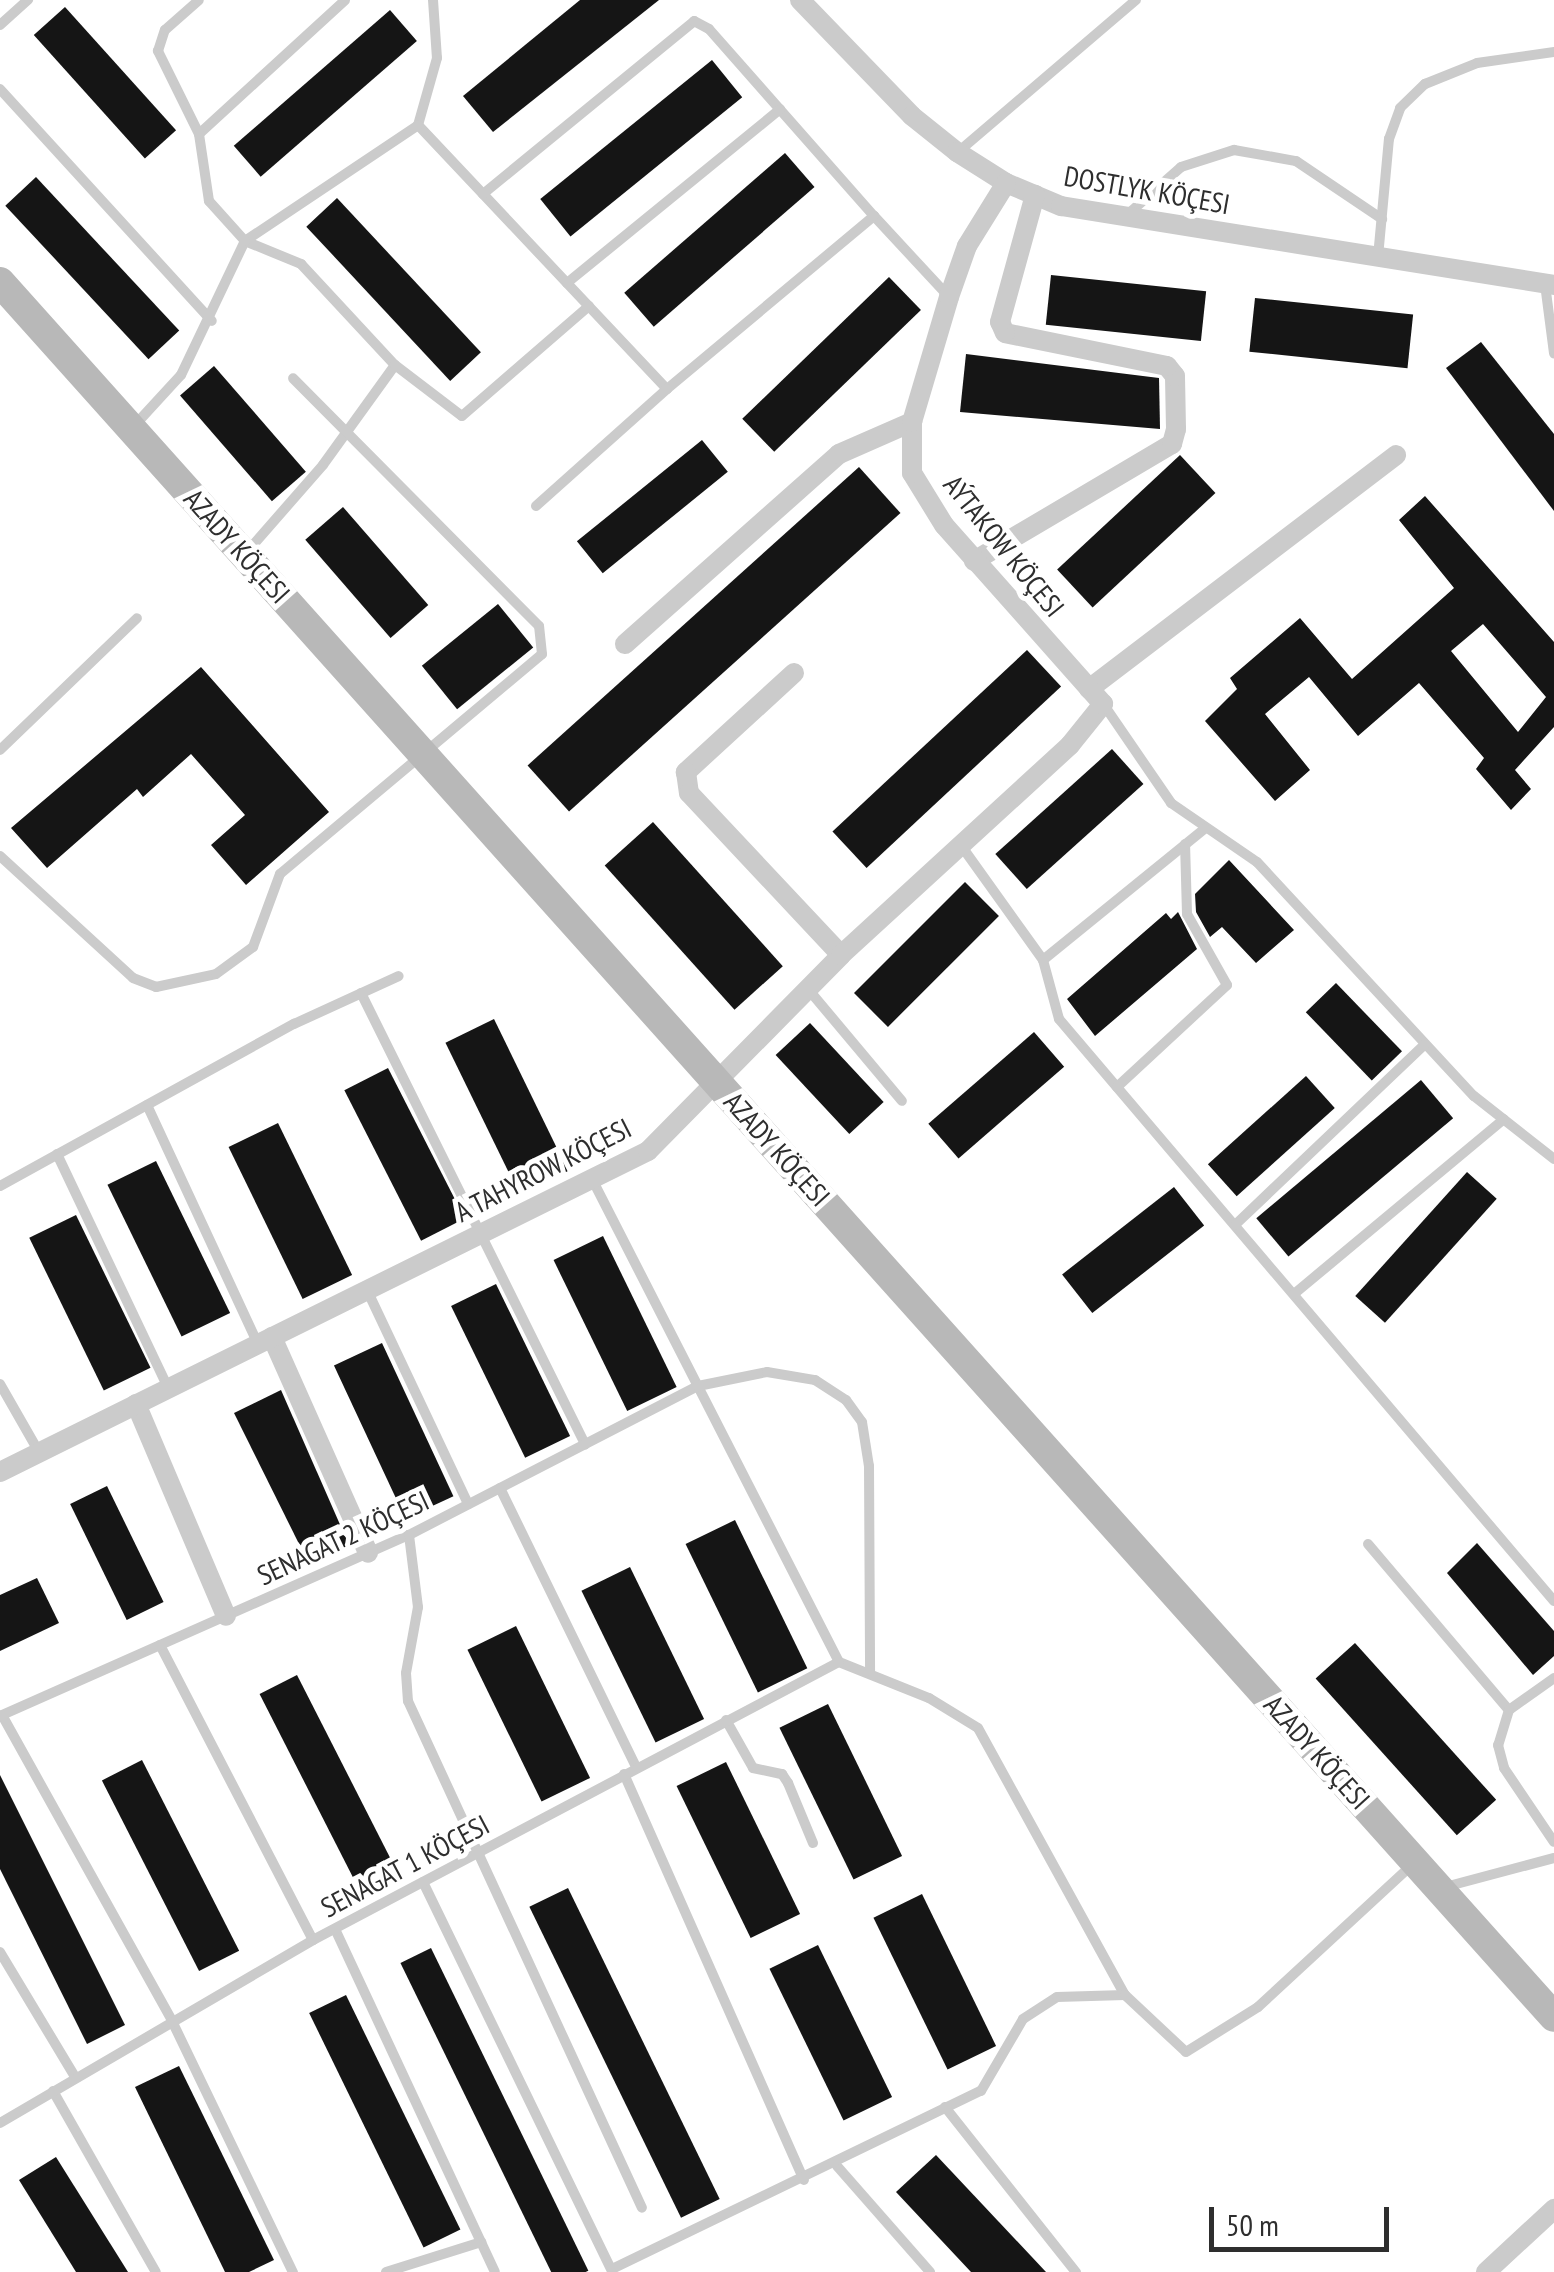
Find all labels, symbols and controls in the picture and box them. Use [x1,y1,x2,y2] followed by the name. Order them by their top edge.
[1061,159,1233,221] street label: DOSTLYK KÖÇESI
[937,468,1071,624] street label: AÝTAKOW KÖÇESI
[177,482,297,610] street label: AZADY KÖÇESI
[717,1085,837,1213] street label: AZADY KÖÇESI
[448,1111,638,1229] street label: A TAHYROW KÖÇESI
[252,1483,434,1593] street label: SENAGAT 2 KÖÇESI
[1257,1688,1377,1816] street label: AZADY KÖÇESI
[315,1807,495,1925] street label: SENAGAT 1 KÖÇESI
[1214,2187,1394,2249] scale bar
[1226,2205,1279,2244] text: 50 m

